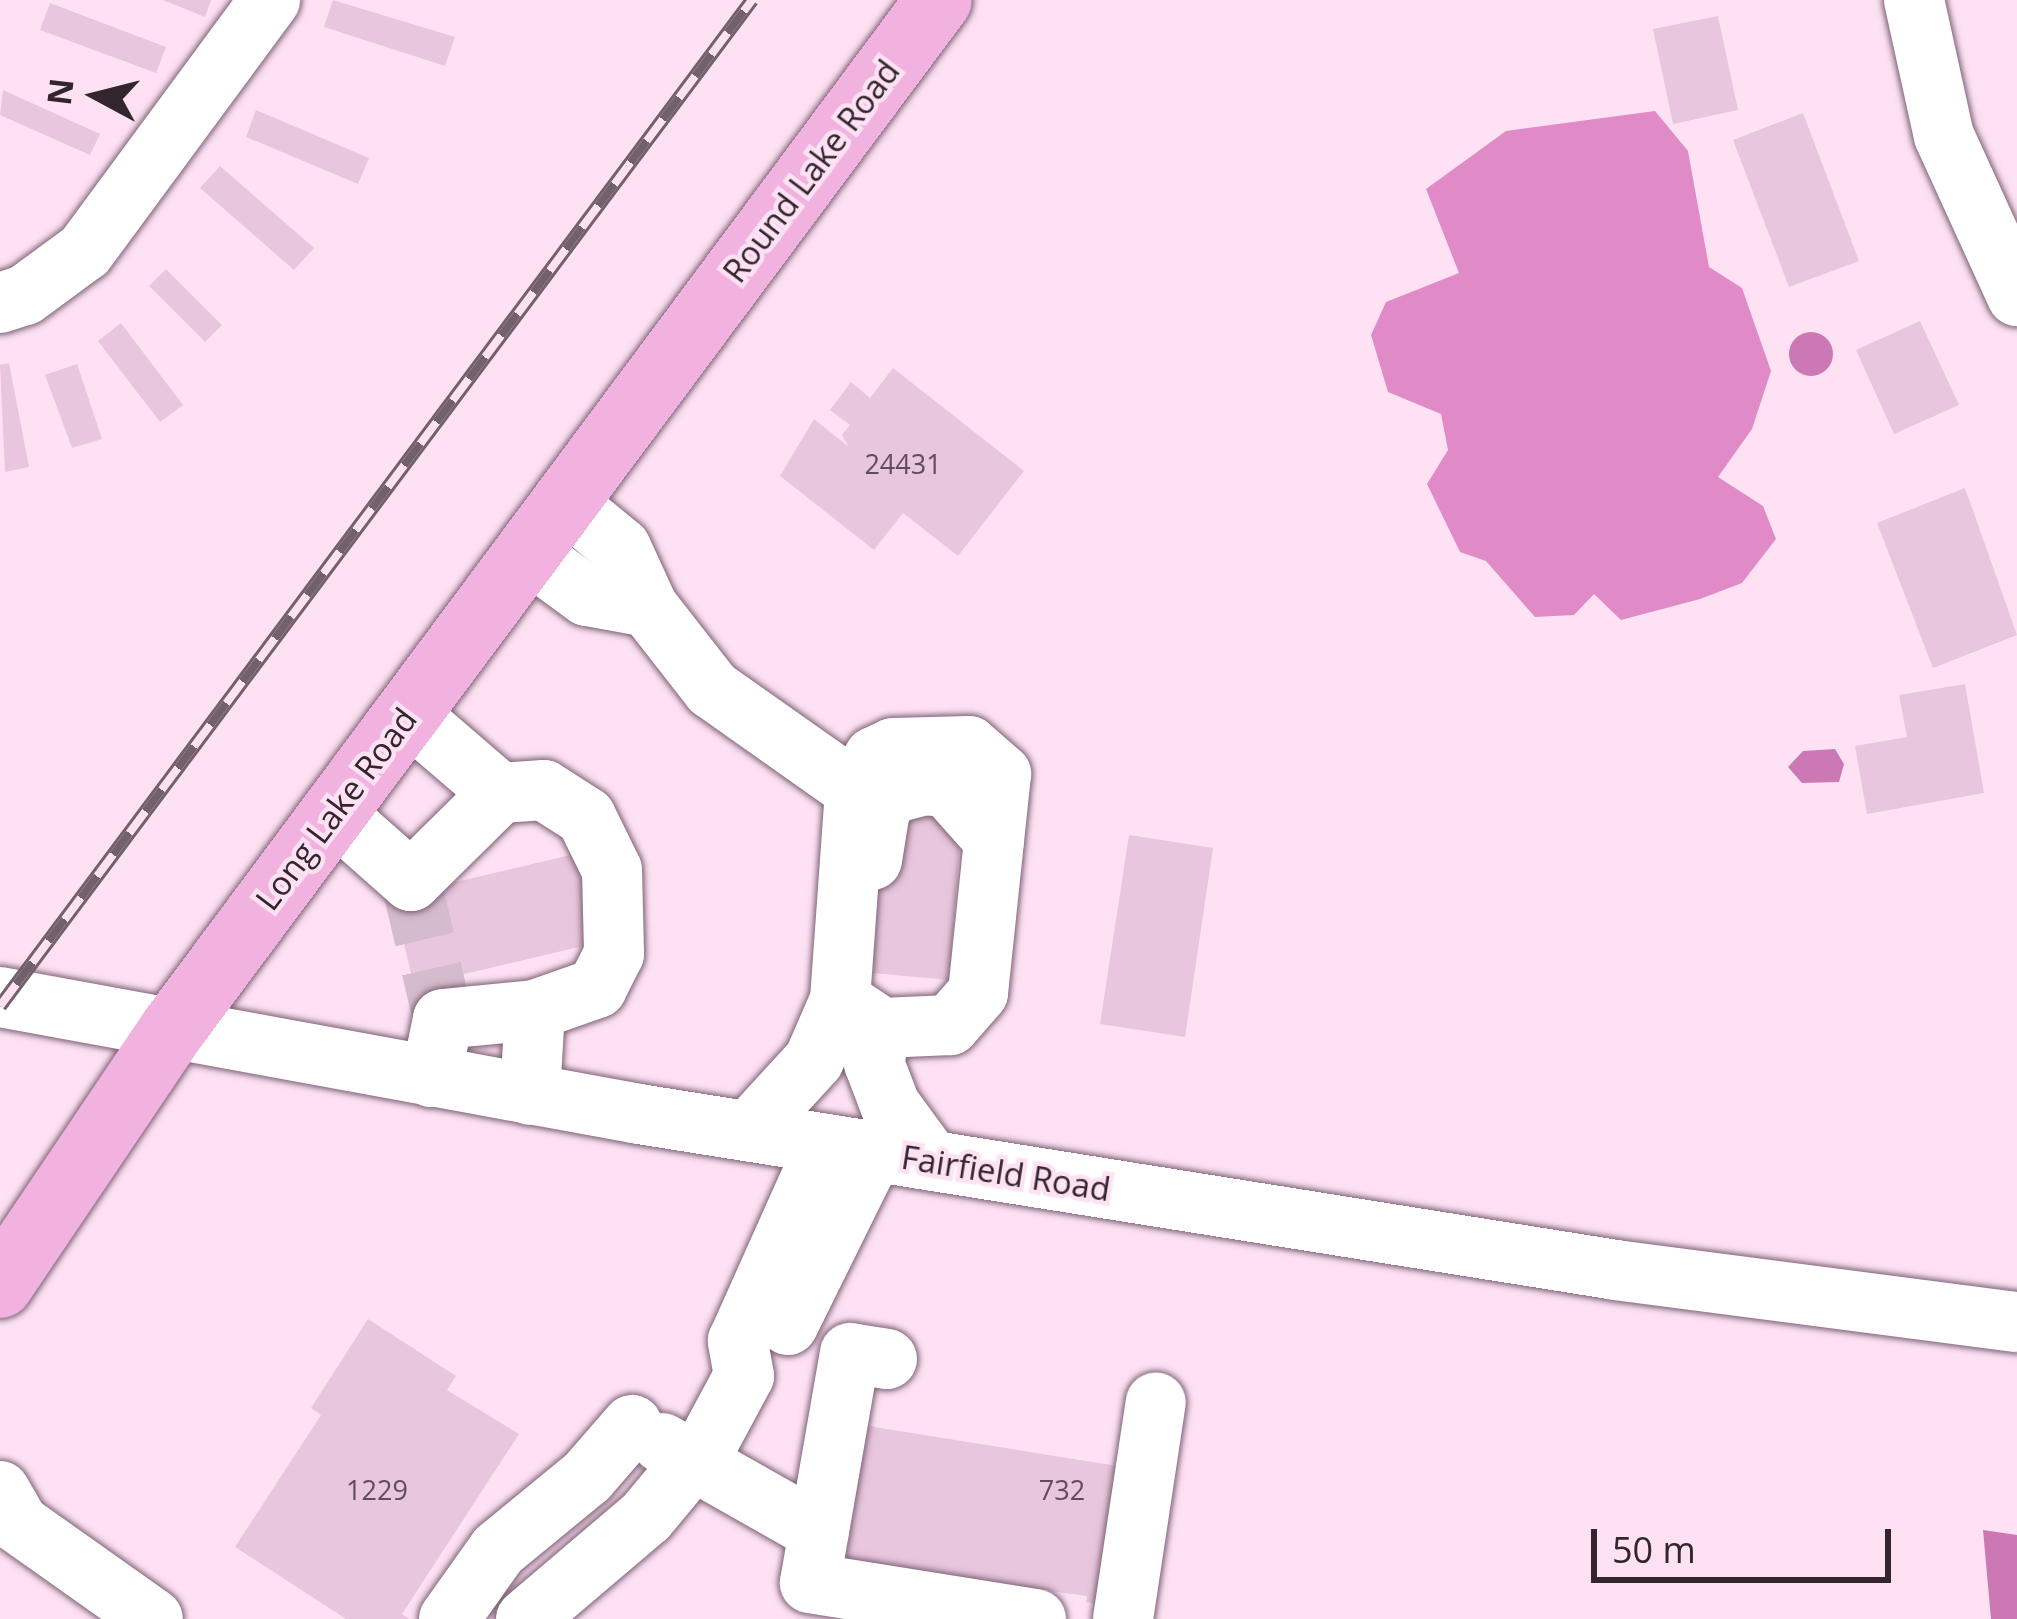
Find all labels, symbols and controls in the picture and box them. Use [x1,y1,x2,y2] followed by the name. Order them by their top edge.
[36,36,156,156] north arrow
[714,52,908,290] street label: Round Lake Road
[36,75,84,108] text: N
[864,448,942,480] house number: 24431
[247,700,425,918] street label: Long Lake Road
[899,1137,1113,1209] street label: Fairfield Road
[346,1474,408,1506] house number: 1229
[1039,1474,1085,1506] house number: 732
[1597,1505,1897,1579] scale bar
[1612,1525,1696,1574] text: 50 m

